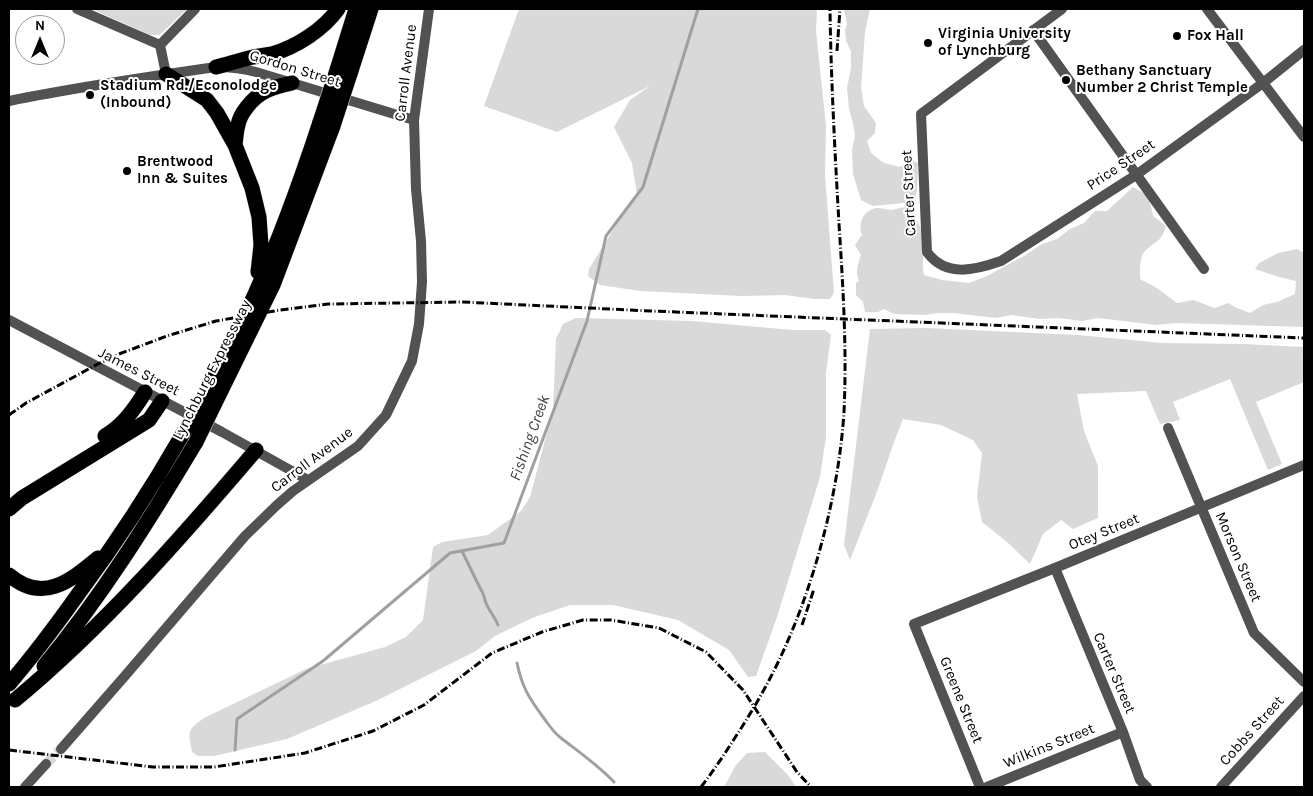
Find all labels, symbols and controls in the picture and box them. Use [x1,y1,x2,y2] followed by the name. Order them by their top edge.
[15,15,65,65] north arrow
[35,17,45,34] text: N
[391,23,421,123] street label: Carroll Avenue
[938,25,1071,60] place label: Virginia University of Lynchburg
[1187,27,1244,45] place label: Fox Hall
[1171,30,1183,42] marker: Fox Hall
[922,37,934,49] marker: Virginia University of Lynchburg
[247,47,343,91] street label: Gordon Street
[1076,62,1248,97] place label: Bethany Sanctuary Number 2 Christ Temple
[1060,74,1072,86] marker: Bethany Sanctuary Number 2 Christ Temple
[100,77,277,112] place label: Stadium Rd./Econolodge (Inbound)
[84,89,96,101] marker: Stadium Rd./Econolodge (Inbound)
[1083,136,1159,194] street label: Price Street
[898,149,920,237] street label: Carter Street
[137,153,228,188] place label: Brentwood Inn & Suites
[121,165,133,177] marker: Brentwood Inn & Suites
[169,297,255,443] street label: Lynchburg Expressway
[95,344,183,400] street label: James Street
[506,392,554,484] water label: Fishing Creek
[268,423,356,497] street label: Carroll Avenue
[1211,509,1265,605] street label: Morson Street
[1066,510,1142,554] street label: Otey Street
[1089,630,1139,716] street label: Carter Street
[935,654,987,746] street label: Greene Street
[1216,692,1288,770] street label: Cobbs Street
[1001,720,1097,772] street label: Wilkins Street

